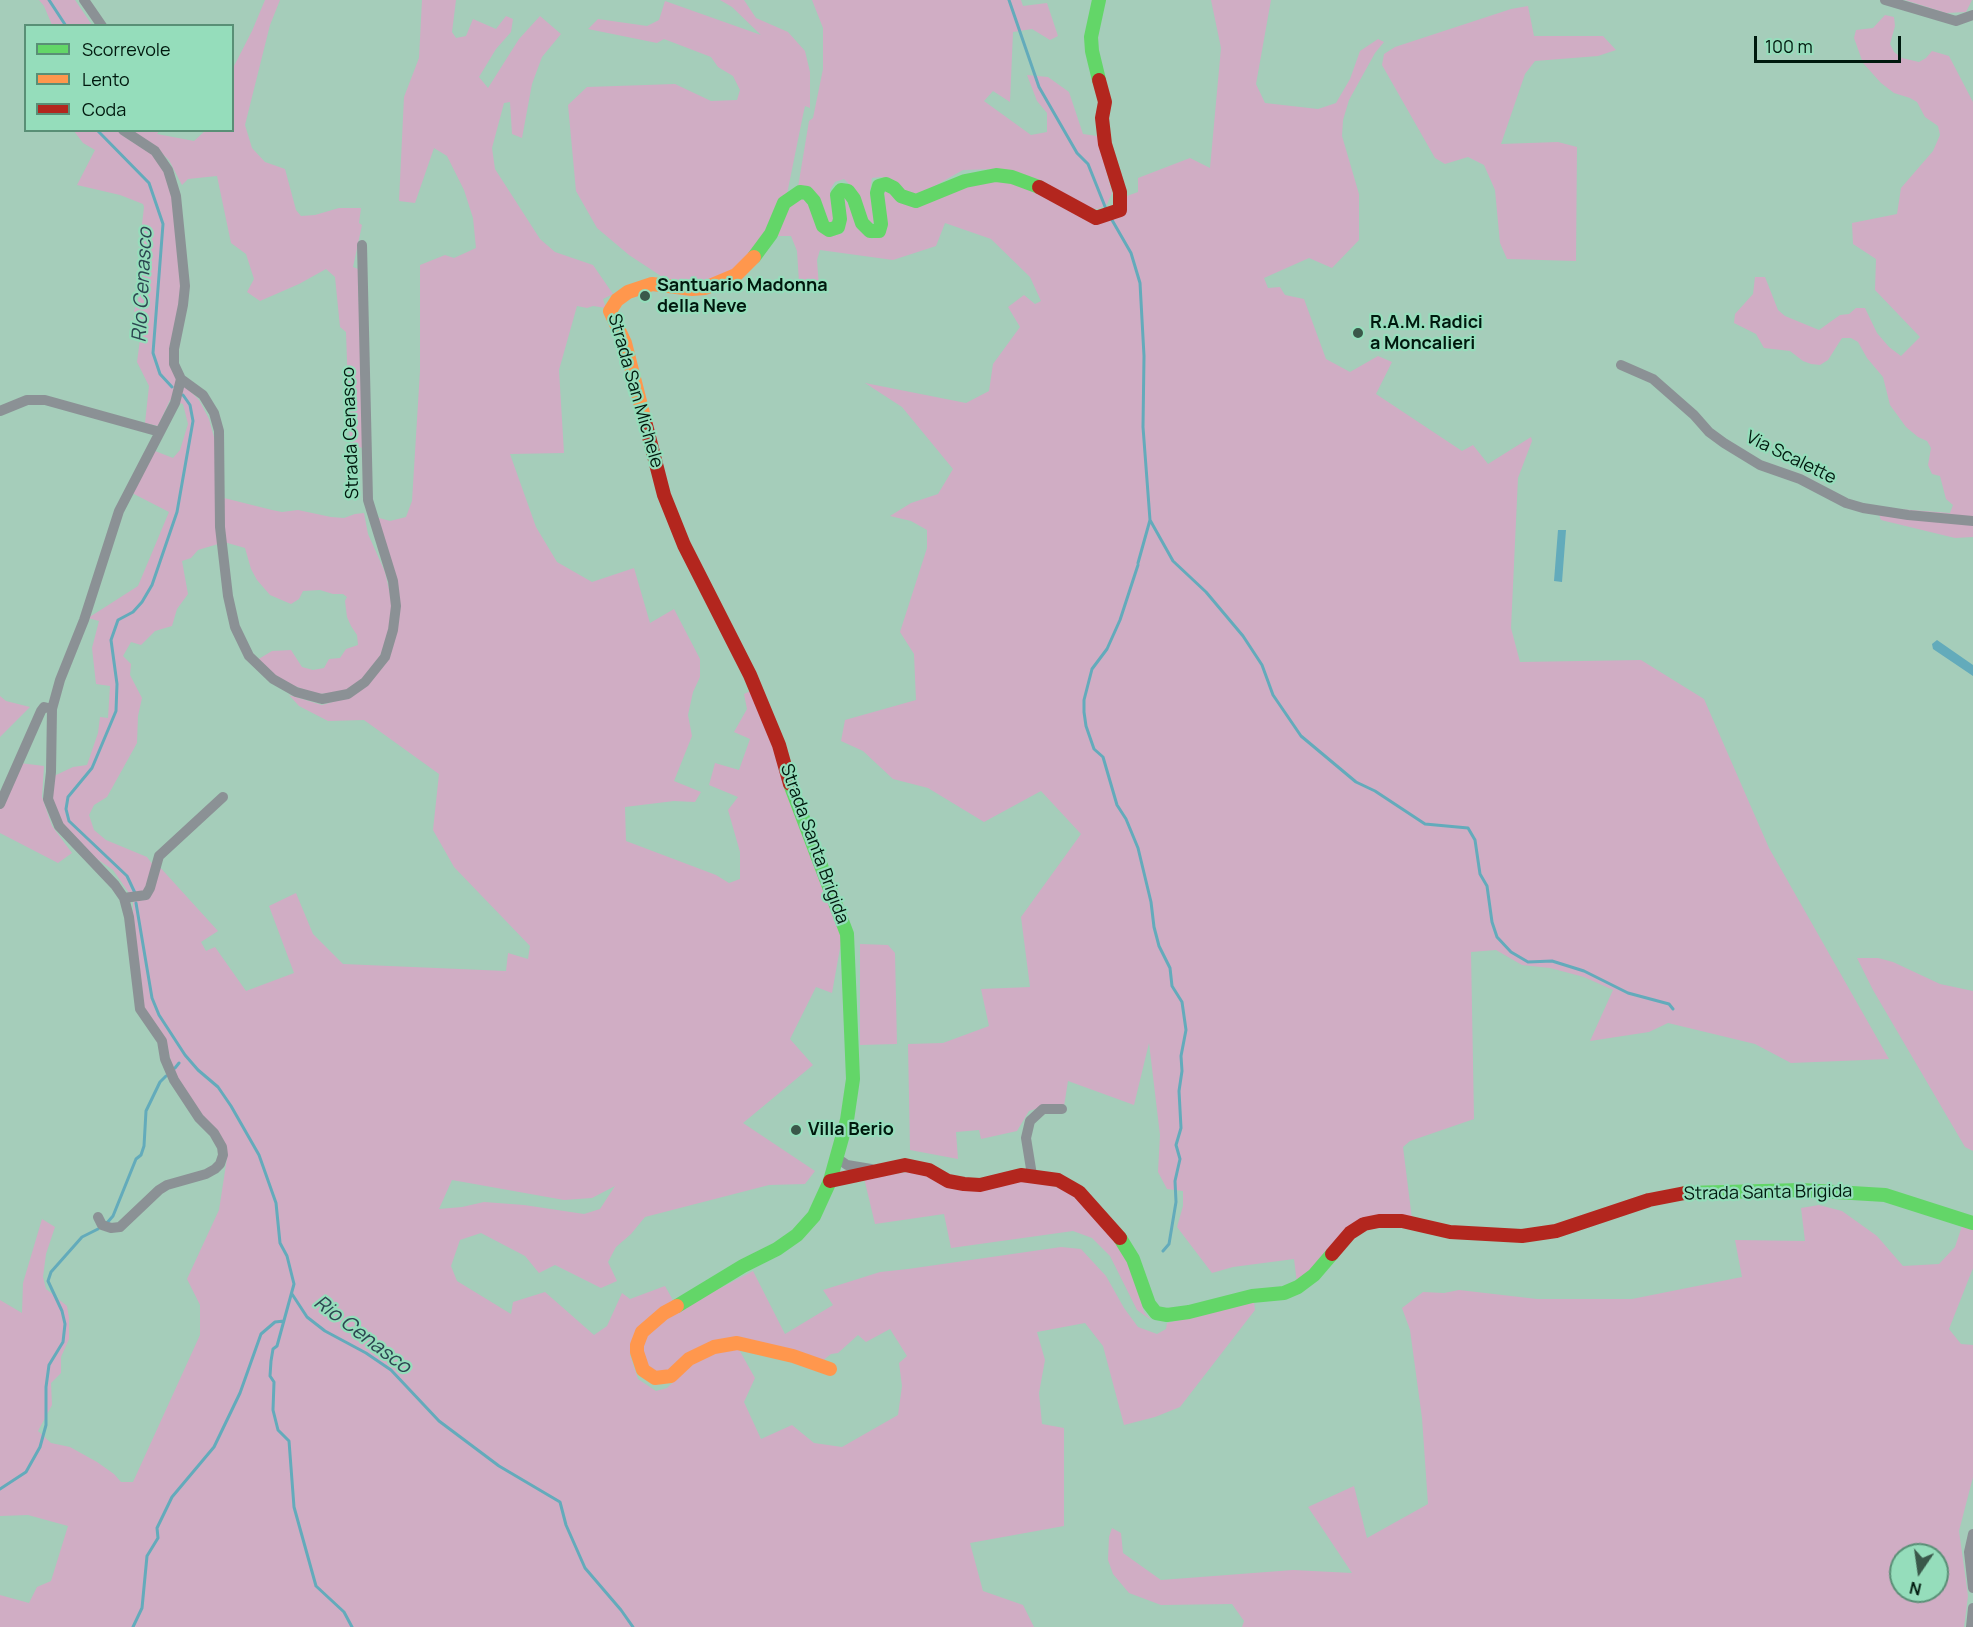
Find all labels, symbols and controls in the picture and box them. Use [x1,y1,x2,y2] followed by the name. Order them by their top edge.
[24,24,234,132] legend
[1757,24,1904,62] scale bar
[1765,34,1813,58] text: 100 m
[82,37,171,61] text: Scorrevole
[82,67,130,91] text: Lento
[82,97,126,121] text: Coda
[128,227,158,343] water label: RIo Cenasco
[657,275,828,318] place label: Santuario Madonna della Neve
[638,289,652,303] marker: Santuario Madonna della Neve
[603,311,667,471] street label: Strada San Michele
[1370,312,1483,354] place label: R.A.M. Radici a Moncalieri
[1351,326,1365,340] marker: R.A.M. Radici a Moncalieri
[338,367,364,499] street label: Strada Cenasco
[1742,427,1840,489] street label: Via Scalette
[775,761,853,927] street label: Strada Santa Brigida
[808,1119,894,1141] place label: Villa Berio
[789,1123,803,1137] marker: Villa Berio
[1684,1181,1852,1205] street label: Strada Santa Brigida
[309,1291,415,1379] water label: Rio Cenasco
[1889,1543,1949,1603] north arrow
[1907,1577,1923,1601] text: N

